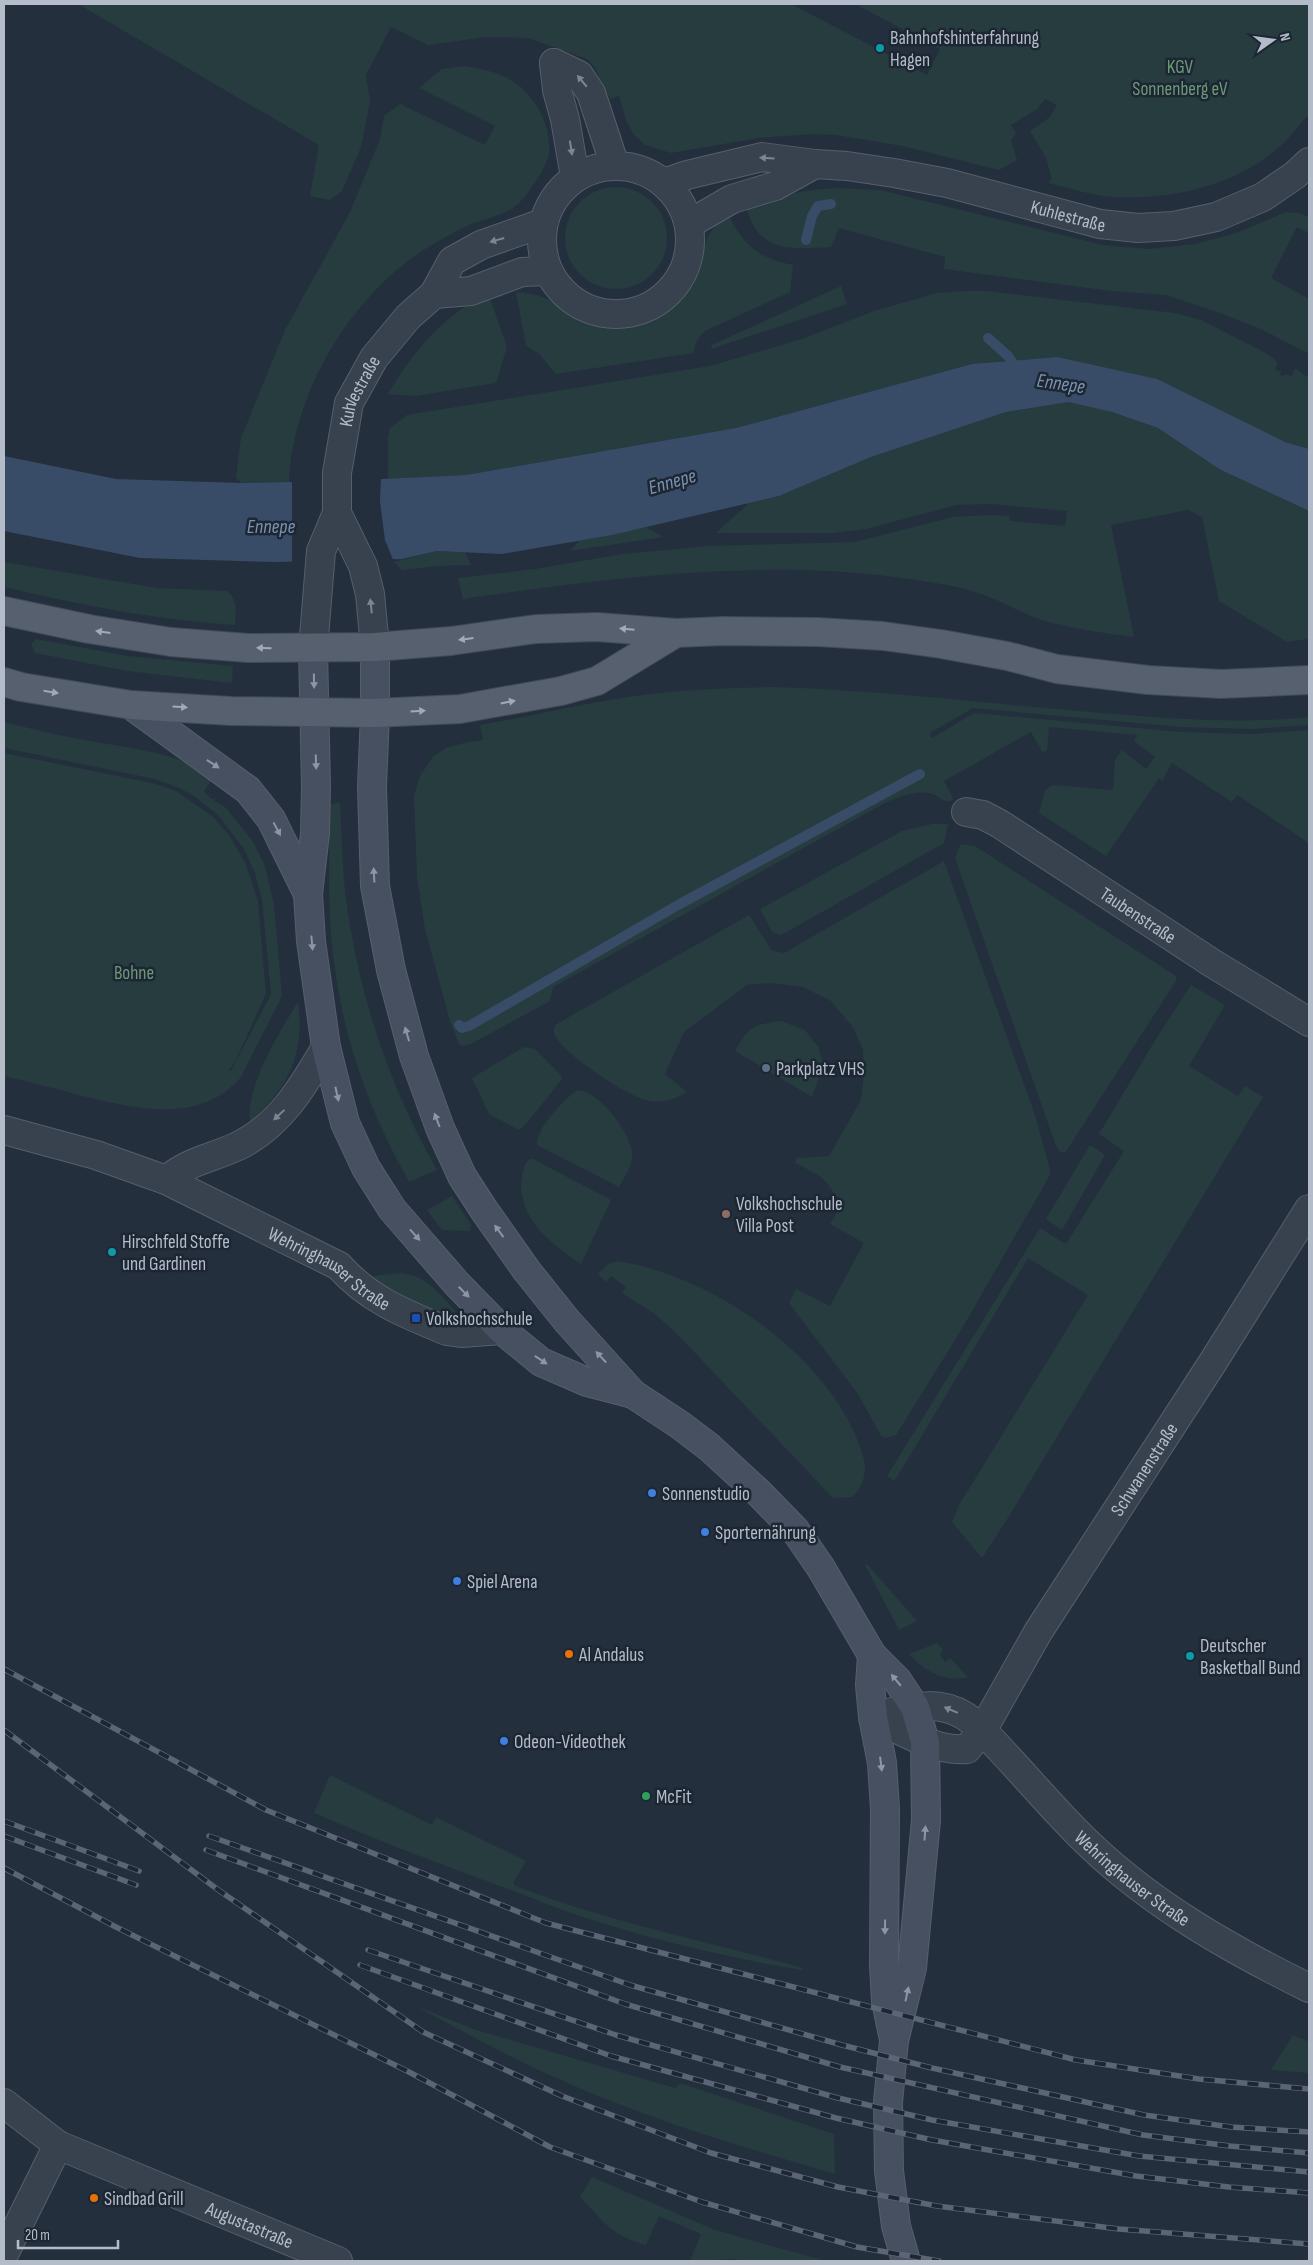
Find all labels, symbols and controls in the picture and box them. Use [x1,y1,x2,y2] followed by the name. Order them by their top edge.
[1248,15,1298,65] north arrow
[890,27,1040,72] place label: Bahnhofshinterfahrung Hagen
[1276,31,1294,43] text: N
[874,42,886,54] marker: Bahnhofshinterfahrung Hagen
[1132,56,1228,101] park label: KGV Sonnenberg eV
[576,74,587,87] one-way arrow
[567,140,575,156] one-way arrow
[759,154,775,162] one-way arrow
[1028,196,1106,237] street label: Kuhlestraße
[490,236,505,244] one-way arrow
[335,352,386,429] street label: Kuhlestraße
[1035,369,1087,399] water label: Ennepe
[646,464,699,500] water label: Ennepe
[247,515,295,539] water label: Ennepe
[367,598,375,614] one-way arrow
[619,625,635,633] one-way arrow
[95,627,111,635] one-way arrow
[457,635,473,643] one-way arrow
[256,644,272,652] one-way arrow
[310,673,318,689] one-way arrow
[44,688,60,696] one-way arrow
[501,697,517,705] one-way arrow
[172,703,188,711] one-way arrow
[410,707,426,715] one-way arrow
[312,754,320,770] one-way arrow
[206,759,220,768] one-way arrow
[273,822,281,837] one-way arrow
[370,867,378,883] one-way arrow
[1095,883,1180,949] street label: Taubenstraße
[308,935,316,951] one-way arrow
[114,962,154,985] park label: Bohne
[403,1026,411,1041] one-way arrow
[776,1058,865,1081] place label: Parkplatz VHS
[760,1062,772,1074] marker: Parkplatz VHS
[333,1087,341,1102] one-way arrow
[273,1109,285,1121] one-way arrow
[433,1113,440,1128] one-way arrow
[736,1193,843,1238] place label: Volkshochschule Villa Post
[720,1208,732,1220] marker: Volkshochschule Villa Post
[264,1223,394,1316] street label: Wehringhauser Straße
[494,1224,504,1238] one-way arrow
[409,1228,420,1241] one-way arrow
[122,1231,230,1276] place label: Hirschfeld Stoffe und Gardinen
[106,1246,118,1258] marker: Hirschfeld Stoffe und Gardinen
[458,1286,470,1298] one-way arrow
[426,1308,533,1331] place label: Volkshochschule
[410,1312,422,1324] marker: Volkshochschule
[595,1351,607,1363] one-way arrow
[534,1355,547,1365] one-way arrow
[1106,1419,1183,1521] street label: Schwanenstraße
[662,1483,750,1506] place label: Sonnenstudio
[646,1487,658,1499] marker: Sonnenstudio
[715,1522,816,1545] place label: Sporternährung
[699,1526,711,1538] marker: Sporternährung
[467,1571,537,1594] place label: Spiel Arena
[451,1575,463,1587] marker: Spiel Arena
[1200,1635,1301,1680] place label: Deutscher Basketball Bund
[578,1644,644,1667] place label: Al Andalus
[563,1648,575,1660] marker: Al Andalus
[1184,1650,1196,1662] marker: Deutscher Basketball Bund
[890,1673,901,1686] one-way arrow
[944,1706,958,1714] one-way arrow
[514,1731,627,1754] place label: Odeon-Videothek
[498,1735,510,1747] marker: Odeon-Videothek
[877,1757,885,1773] one-way arrow
[656,1786,692,1809] place label: McFit
[640,1790,652,1802] marker: McFit
[922,1825,930,1841] one-way arrow
[1069,1826,1194,1932] street label: Wehringhauser Straße
[881,1919,889,1935] one-way arrow
[903,1986,911,2002] one-way arrow
[104,2188,183,2211] place label: Sindbad Grill
[88,2192,100,2204] marker: Sindbad Grill
[201,2197,296,2254] street label: Augustastraße
[18,2218,118,2250] scale bar
[25,2226,50,2245] text: 20 m

